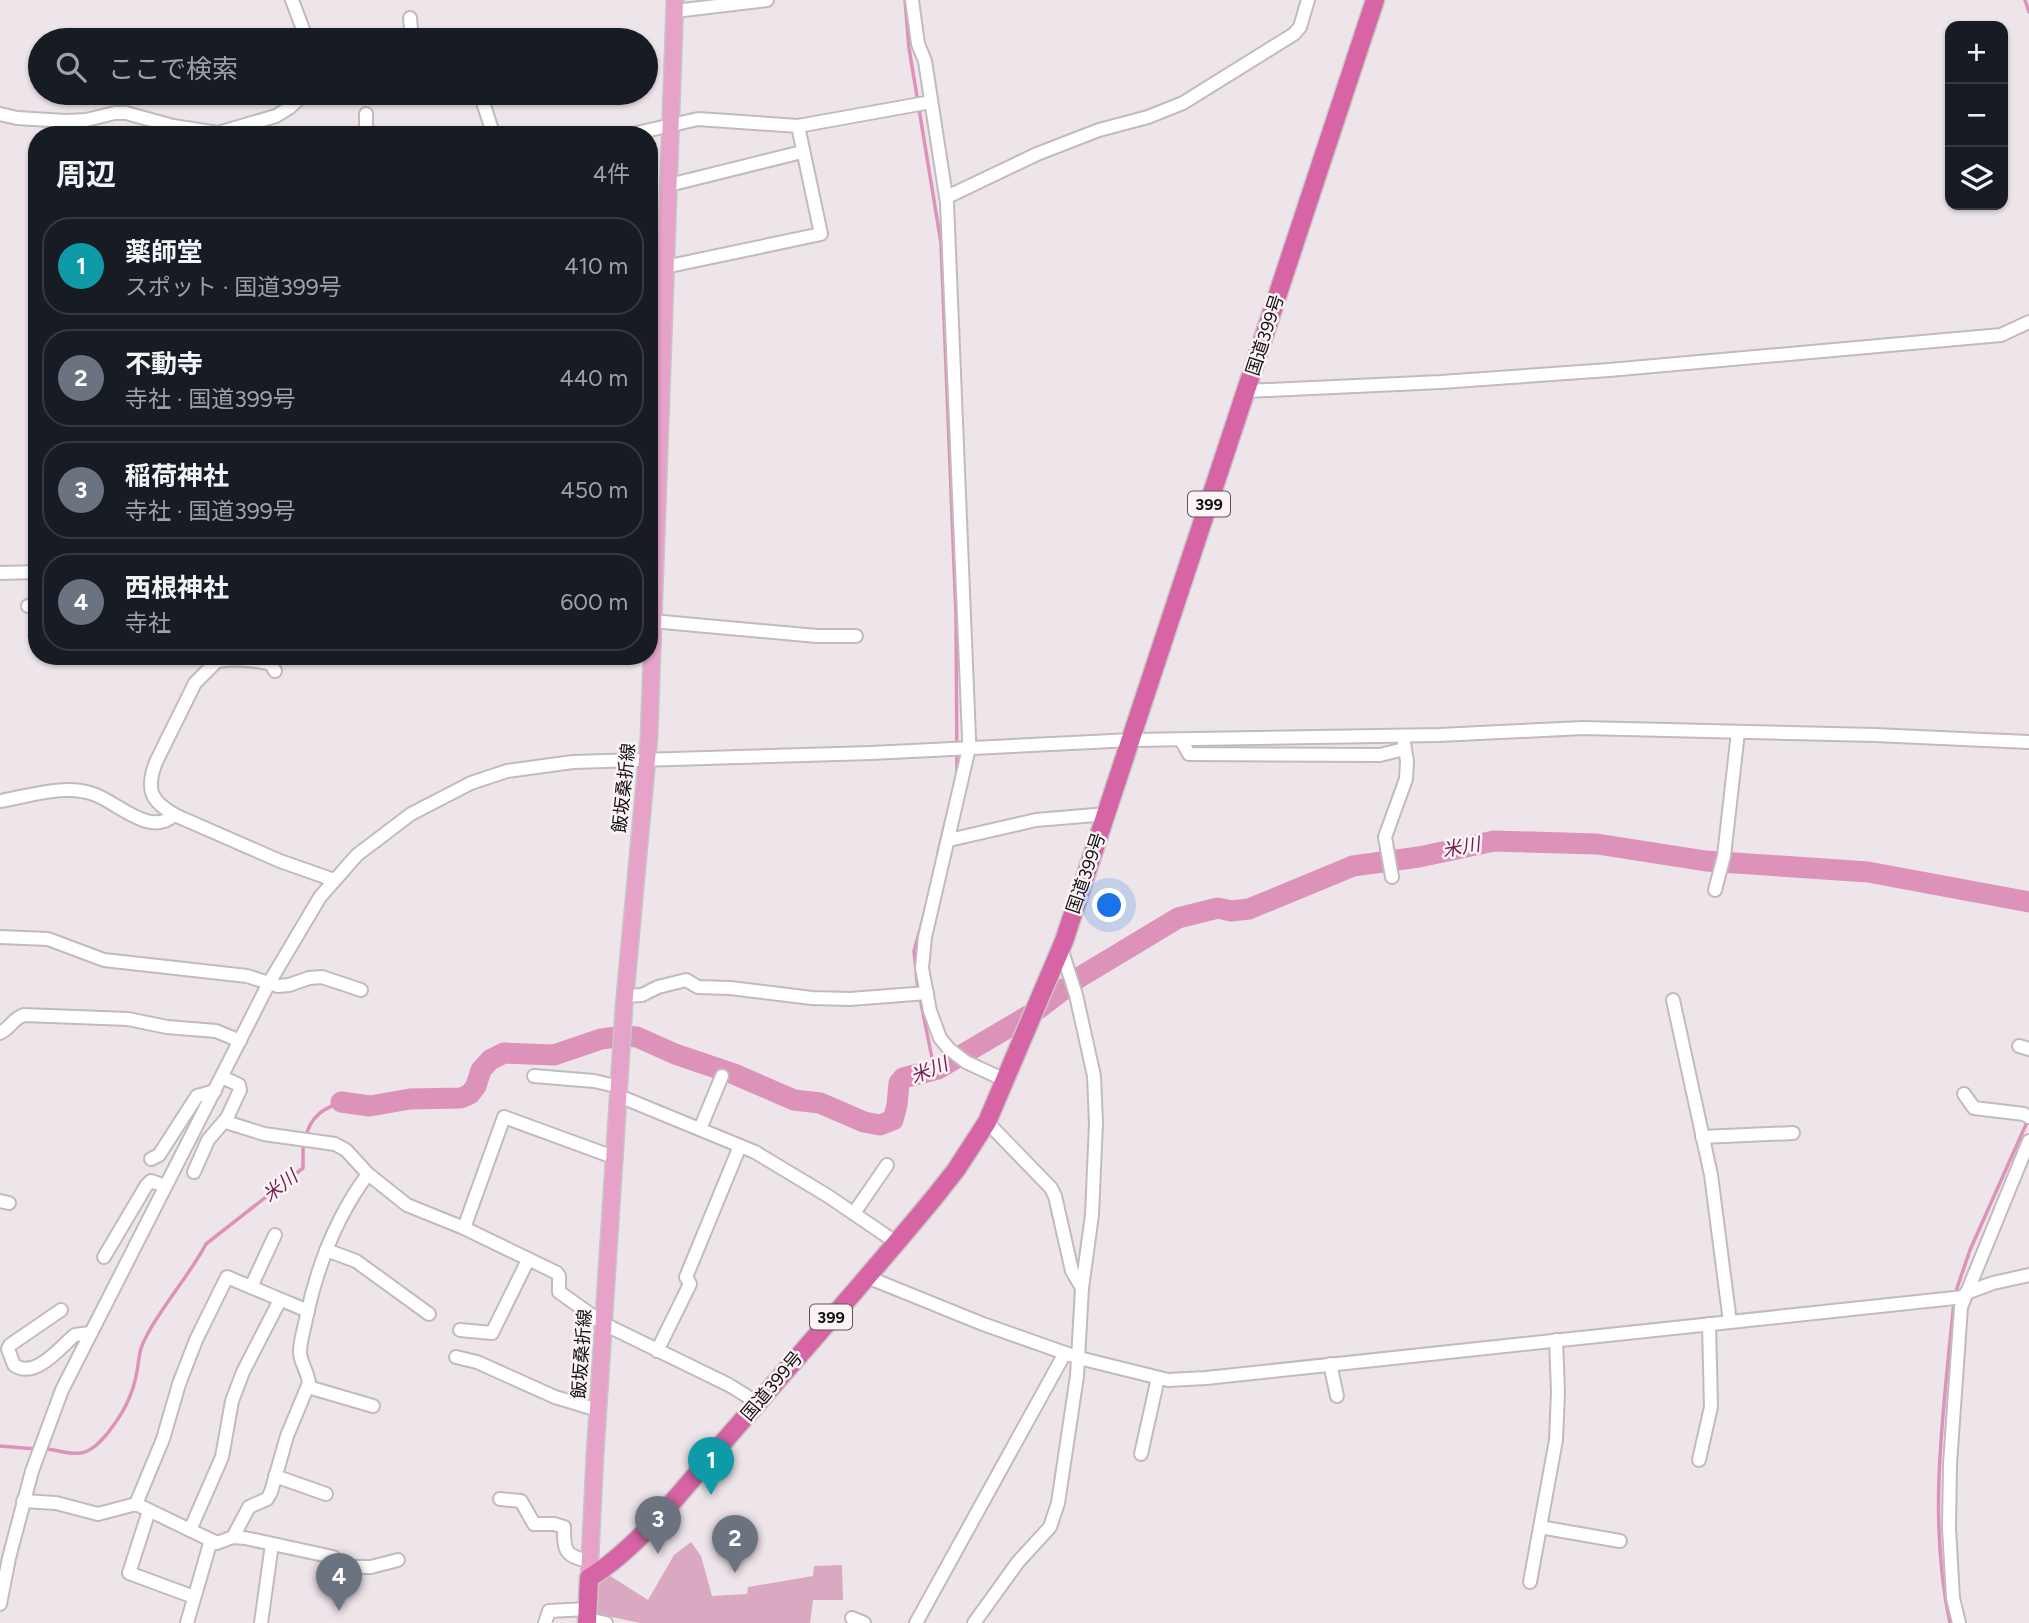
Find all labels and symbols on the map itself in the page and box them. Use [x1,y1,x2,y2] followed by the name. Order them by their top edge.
[1242,292,1288,378] street label: 国道399号
[1188,491,1230,516] road number: 399
[608,742,640,834] street label: 飯坂桑折線
[1062,830,1110,916] street label: 国道399号
[1440,832,1484,862] water label: 米川
[1092,888,1126,922] your location
[907,1051,953,1088] water label: 米川
[258,1164,304,1207] water label: 米川
[810,1304,852,1330] road number: 399
[568,1308,596,1400] street label: 飯坂桑折線
[737,1347,807,1425] street label: 国道399号
[688,1437,734,1495] pin: 1
[635,1496,681,1554] pin: 3
[712,1515,758,1573] pin: 2
[316,1553,362,1611] pin: 4

